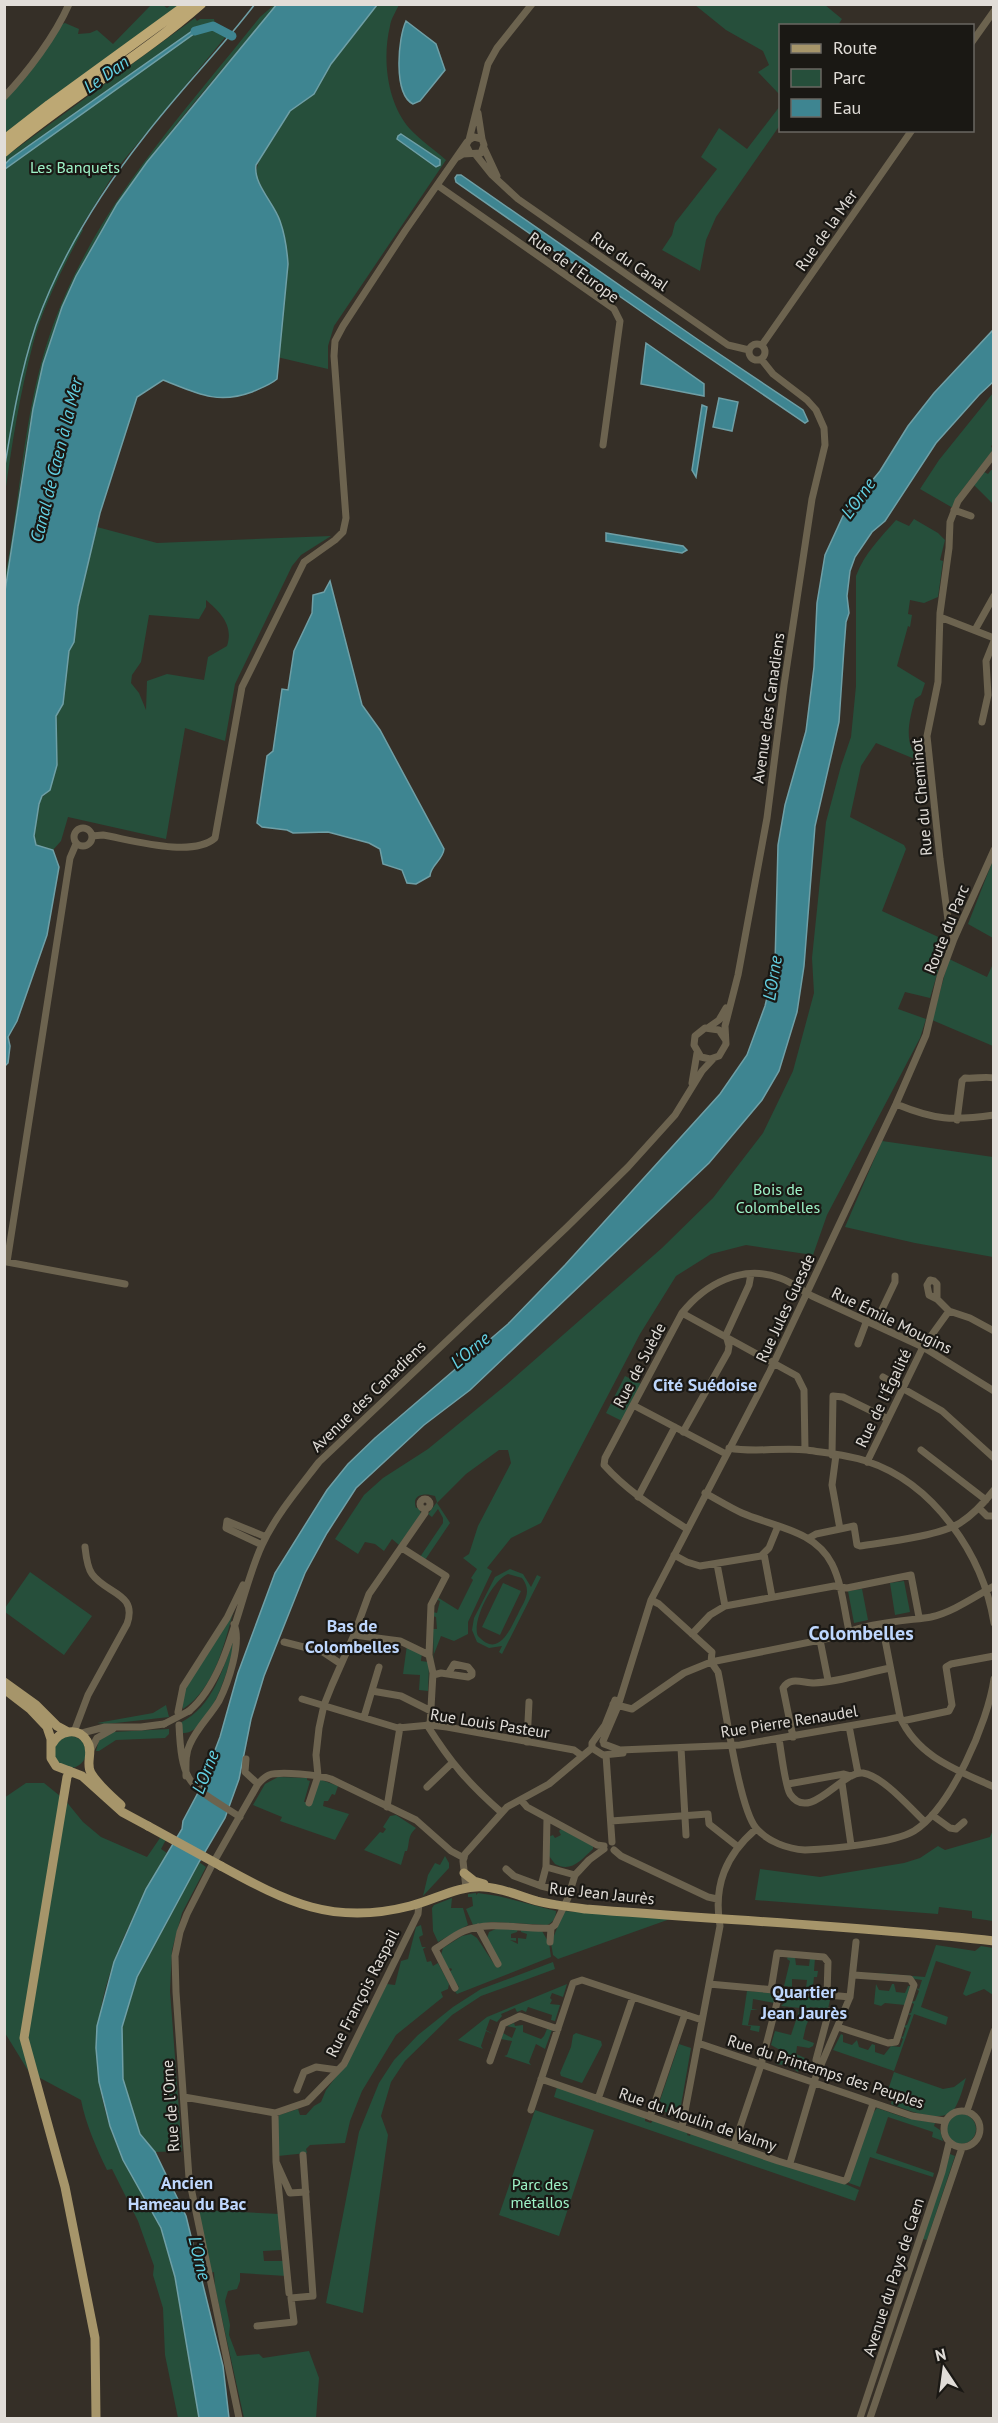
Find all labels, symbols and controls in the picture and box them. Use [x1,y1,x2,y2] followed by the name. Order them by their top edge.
[779,24,974,132] legend
[833,36,877,59] text: Route
[79,50,133,98] water label: Le Dan
[833,66,866,89] text: Parc
[833,96,861,119] text: Eau
[30,157,120,177] park label: Les Banquets
[791,185,862,274] street label: Rue de la Mer
[525,227,623,307] street label: Rue de l'Europe
[587,227,673,295] street label: Rue du Canal
[24,375,88,544] water label: Canal de Caen à la Mer
[835,472,881,523] water label: L'Orne
[748,631,789,785] street label: Avenue des Canadiens
[906,737,936,857] street label: Rue du Cheminot
[919,882,973,976] street label: Route du Parc
[757,953,787,1002] water label: L'Orne
[736,1179,820,1217] park label: Bois de Colombelles
[751,1251,819,1365] street label: Rue Jules Guesde
[828,1282,956,1358] street label: Rue Émile Mougins
[608,1319,670,1411] street label: Rue de Suède
[445,1326,495,1373] water label: L'Orne
[306,1336,430,1456] street label: Avenue des Canadiens
[851,1346,915,1450] street label: Rue de l'Égalité
[653,1373,757,1396] district label: Cité Suédoise
[305,1614,400,1658] district label: Bas de Colombelles
[808,1620,914,1646] district label: Colombelles
[719,1700,859,1742] street label: Rue Pierre Renaudel
[429,1704,552,1742] street label: Rue Louis Pasteur
[186,1746,224,1797] water label: L'Orne
[548,1878,656,1908] street label: Rue Jean Jaurès
[321,1925,403,2060] street label: Rue François Raspail
[760,1980,847,2024] district label: Quartier Jean Jaurès
[725,2030,927,2112] street label: Rue du Printemps des Peuples
[157,2059,183,2153] street label: Rue de l'Orne
[616,2083,780,2156] street label: Rue du Moulin de Valmy
[128,2171,247,2215] district label: Ancien Hameau du Bac
[510,2174,570,2212] park label: Parc des métallos
[858,2195,928,2359] street label: Avenue du Pays de Caen
[183,2233,217,2283] water label: L'Orne
[914,2339,974,2399] north arrow
[933,2343,948,2365] text: N

